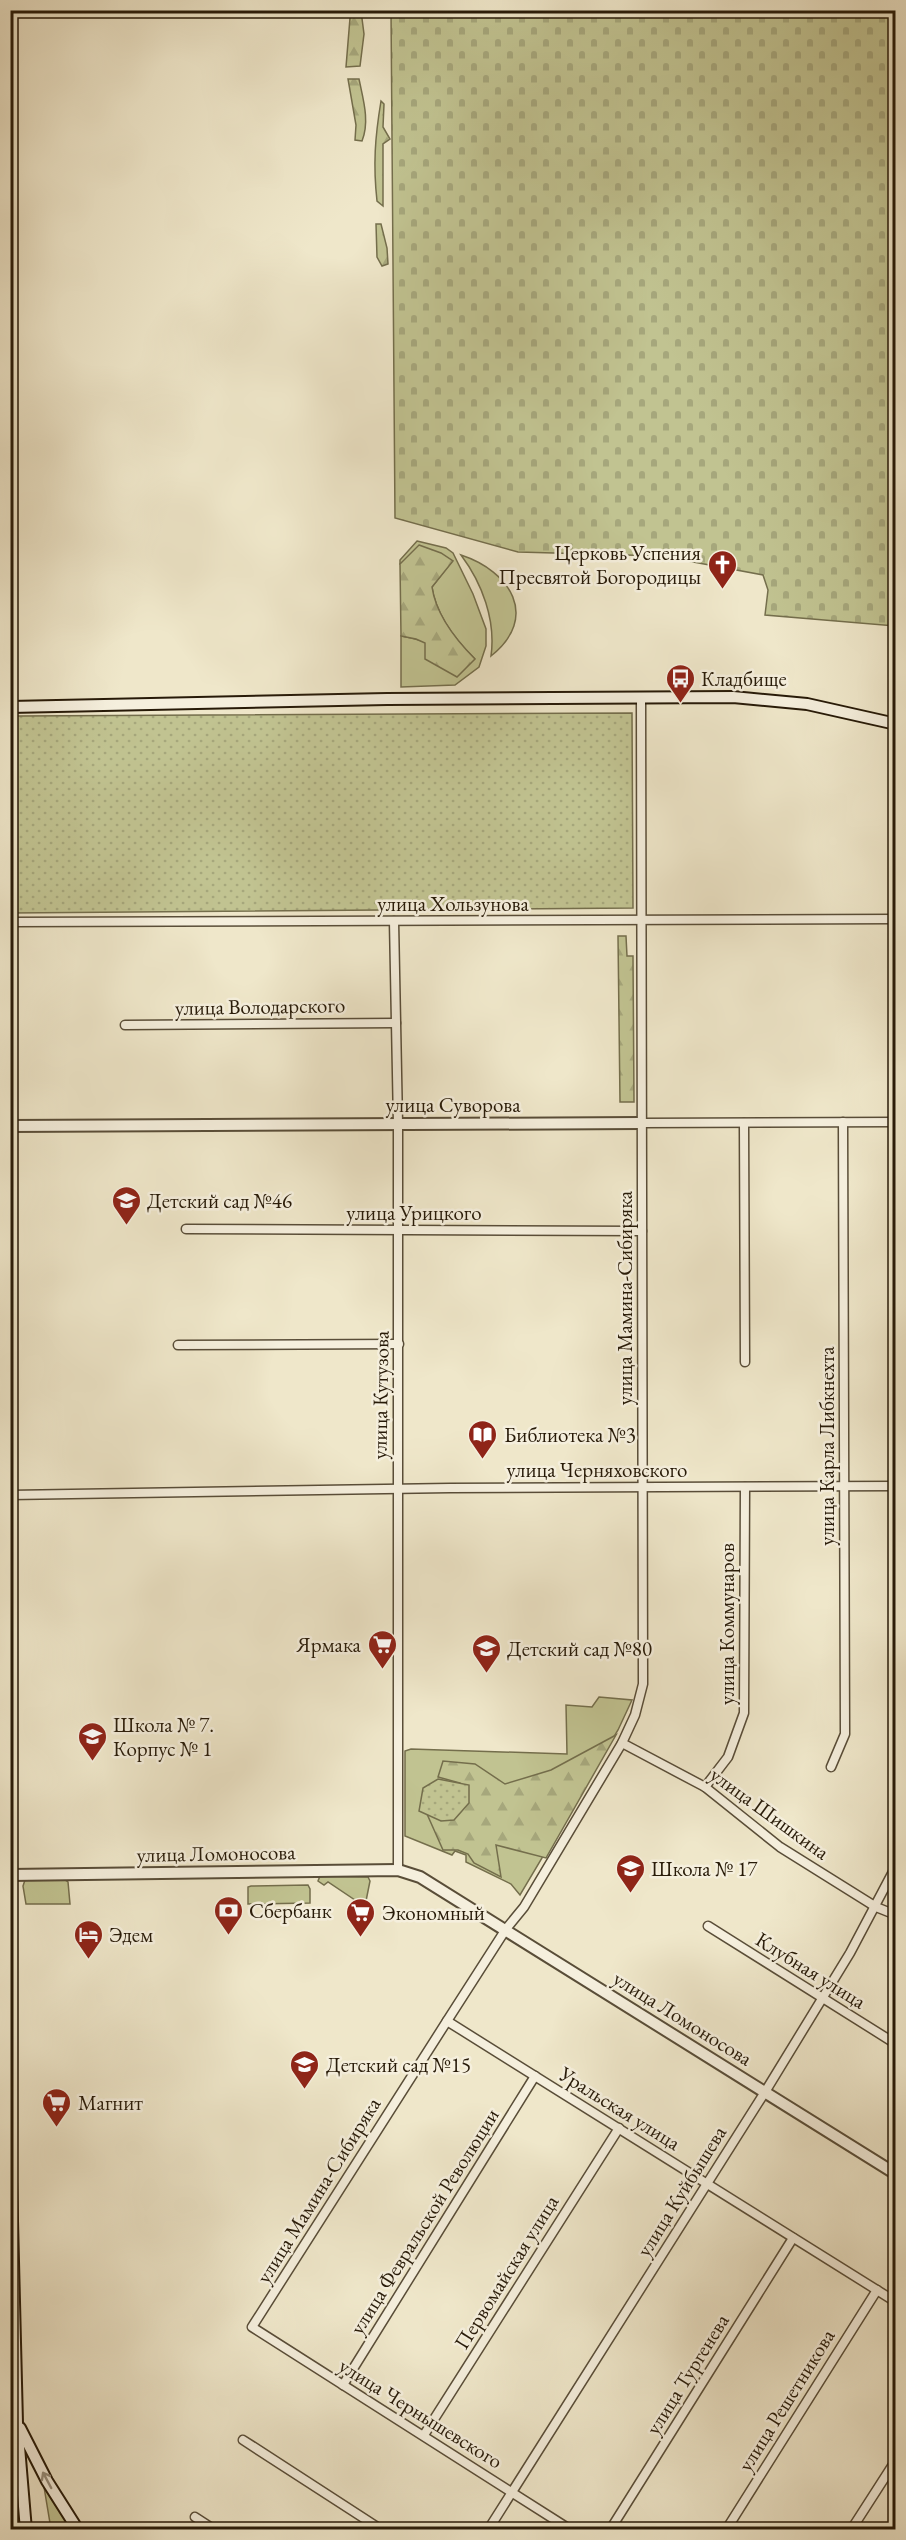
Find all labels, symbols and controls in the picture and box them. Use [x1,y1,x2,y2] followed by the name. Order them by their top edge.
[498,539,701,590] place label: Церковь Успения Пресвятой Богородицы
[706,548,738,590] church icon: Церковь Успения Пресвятой Богородицы
[664,662,696,704] bus stop icon: Кладбище
[701,665,787,692] place label: Кладбище
[377,890,529,917] street label: улица Хользунова
[175,991,345,1021] street label: улица Володарского
[385,1091,521,1118] street label: улица Суворова
[110,1184,142,1226] school or university icon: Детский сад №46
[147,1187,292,1214] place label: Детский сад №46
[611,1190,638,1405] street label: улица Мамина-Сибиряка
[346,1199,482,1226] street label: улица Урицкого
[365,1330,395,1460] street label: улица Кутузова
[813,1346,840,1546] street label: улица Карла Либкнехта
[467,1418,499,1460] library icon: Библиотека №3
[504,1421,636,1448] place label: Библиотека №3
[507,1456,687,1483] street label: улица Черняховского
[713,1543,740,1705] street label: улица Коммунаров
[366,1628,398,1670] supermarket icon: Ярмака
[296,1631,362,1658] place label: Ярмака
[470,1632,502,1674] school or university icon: Детский сад №80
[507,1635,652,1662] place label: Детский сад №80
[113,1711,214,1762] place label: Школа № 7. Корпус № 1
[76,1720,108,1762] school or university icon: Школа № 7. Корпус № 1
[705,1761,835,1866] street label: улица Шишкина
[136,1838,296,1868] street label: улица Ломоносова
[614,1852,646,1894] school or university icon: Школа № 17
[651,1855,758,1882] place label: Школа № 17
[212,1894,244,1936] bank icon: Сбербанк
[345,1896,377,1938] supermarket icon: Экономный
[249,1897,332,1924] place label: Сбербанк
[382,1899,485,1926] place label: Экономный
[72,1918,104,1960] hotel icon: Эдем
[109,1921,153,1948] place label: Эдем
[751,1925,872,2015] street label: Клубная улица
[608,1964,758,2072] street label: улица Ломоносова
[289,2048,321,2090] school or university icon: Детский сад №15
[326,2051,471,2078] place label: Детский сад №15
[554,2059,686,2156] street label: Уральская улица
[41,2086,73,2128] supermarket icon: Магнит
[78,2089,143,2116] place label: Магнит
[250,2091,387,2288] street label: улица Мамина-Сибиряка
[343,2103,505,2339] street label: улица Февральской Революции
[630,2120,732,2261] street label: улица Куйбышева
[448,2189,565,2354] street label: Первомайская улица
[639,2308,735,2439] street label: улица Тургенева
[731,2323,841,2476] street label: улица Решетникова
[334,2352,508,2474] street label: улица Чернышевского
[41,2471,52,2489] one-way arrow

